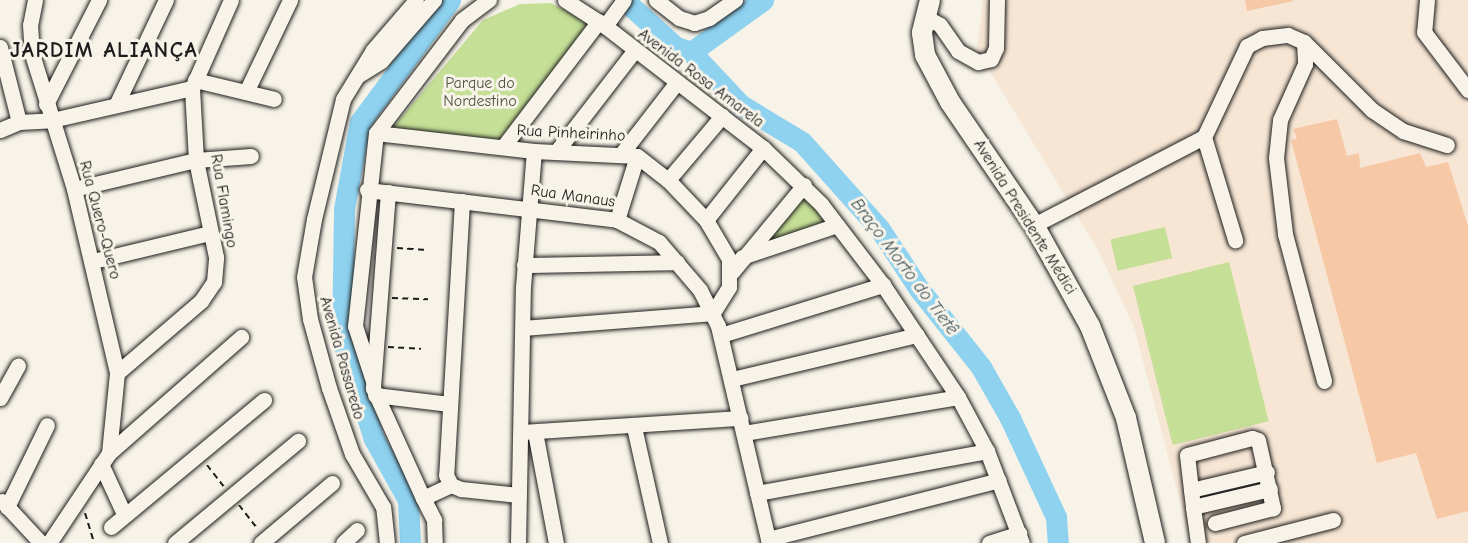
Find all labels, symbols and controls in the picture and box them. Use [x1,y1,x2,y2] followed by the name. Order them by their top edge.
[634,24,768,132] street label: Avenida Rosa Amarela
[10,38,198,64] district label: JARDIM ALIANÇA
[443,73,517,111] park label: Parque do Nordestino
[516,121,626,145] street label: Rua Pinheirinho
[969,136,1081,298] street label: Avenida Presidente Médici
[206,153,242,249] street label: Rua Flamingo
[75,159,125,281] street label: Rua Quero-Quero
[530,181,616,211] street label: Rua Manaus
[845,194,963,340] water label: Braço Morto do Tietê
[315,294,369,422] street label: Avenida Passaredo

